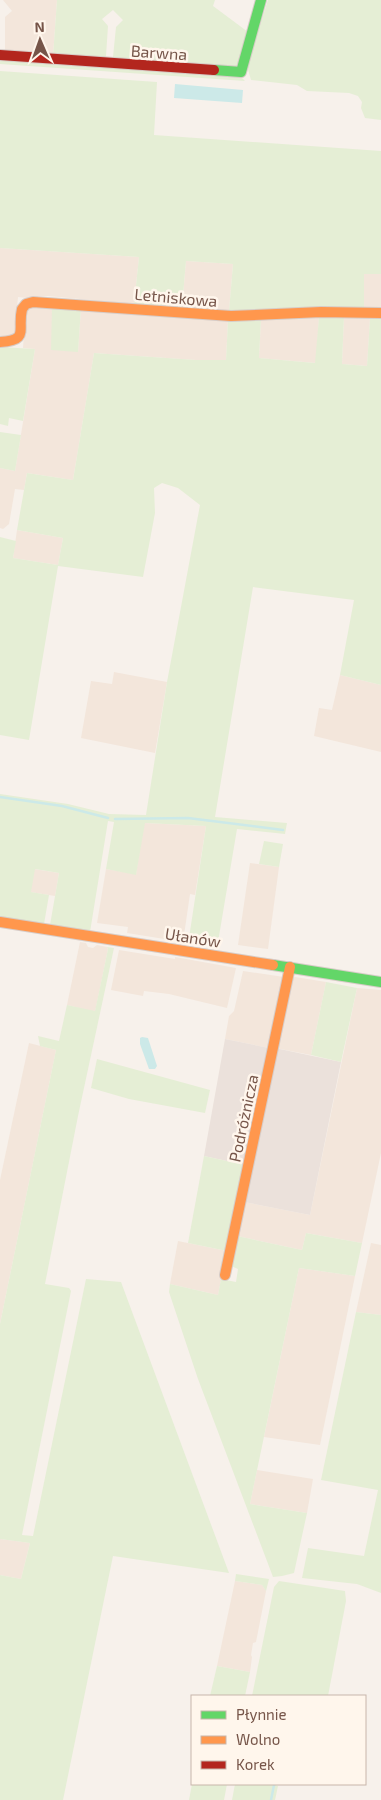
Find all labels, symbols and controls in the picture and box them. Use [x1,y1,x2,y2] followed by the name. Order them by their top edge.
[15,15,65,65] north arrow
[34,18,45,35] text: N
[130,41,188,63] street label: Barwna
[134,284,218,310] street label: Letniskowa
[164,923,222,951] street label: Ułanów
[224,1072,262,1164] street label: Podróżnicza
[191,1695,366,1785] legend
[236,1705,287,1723] text: Płynnie
[236,1730,280,1748] text: Wolno
[236,1755,275,1773] text: Korek

